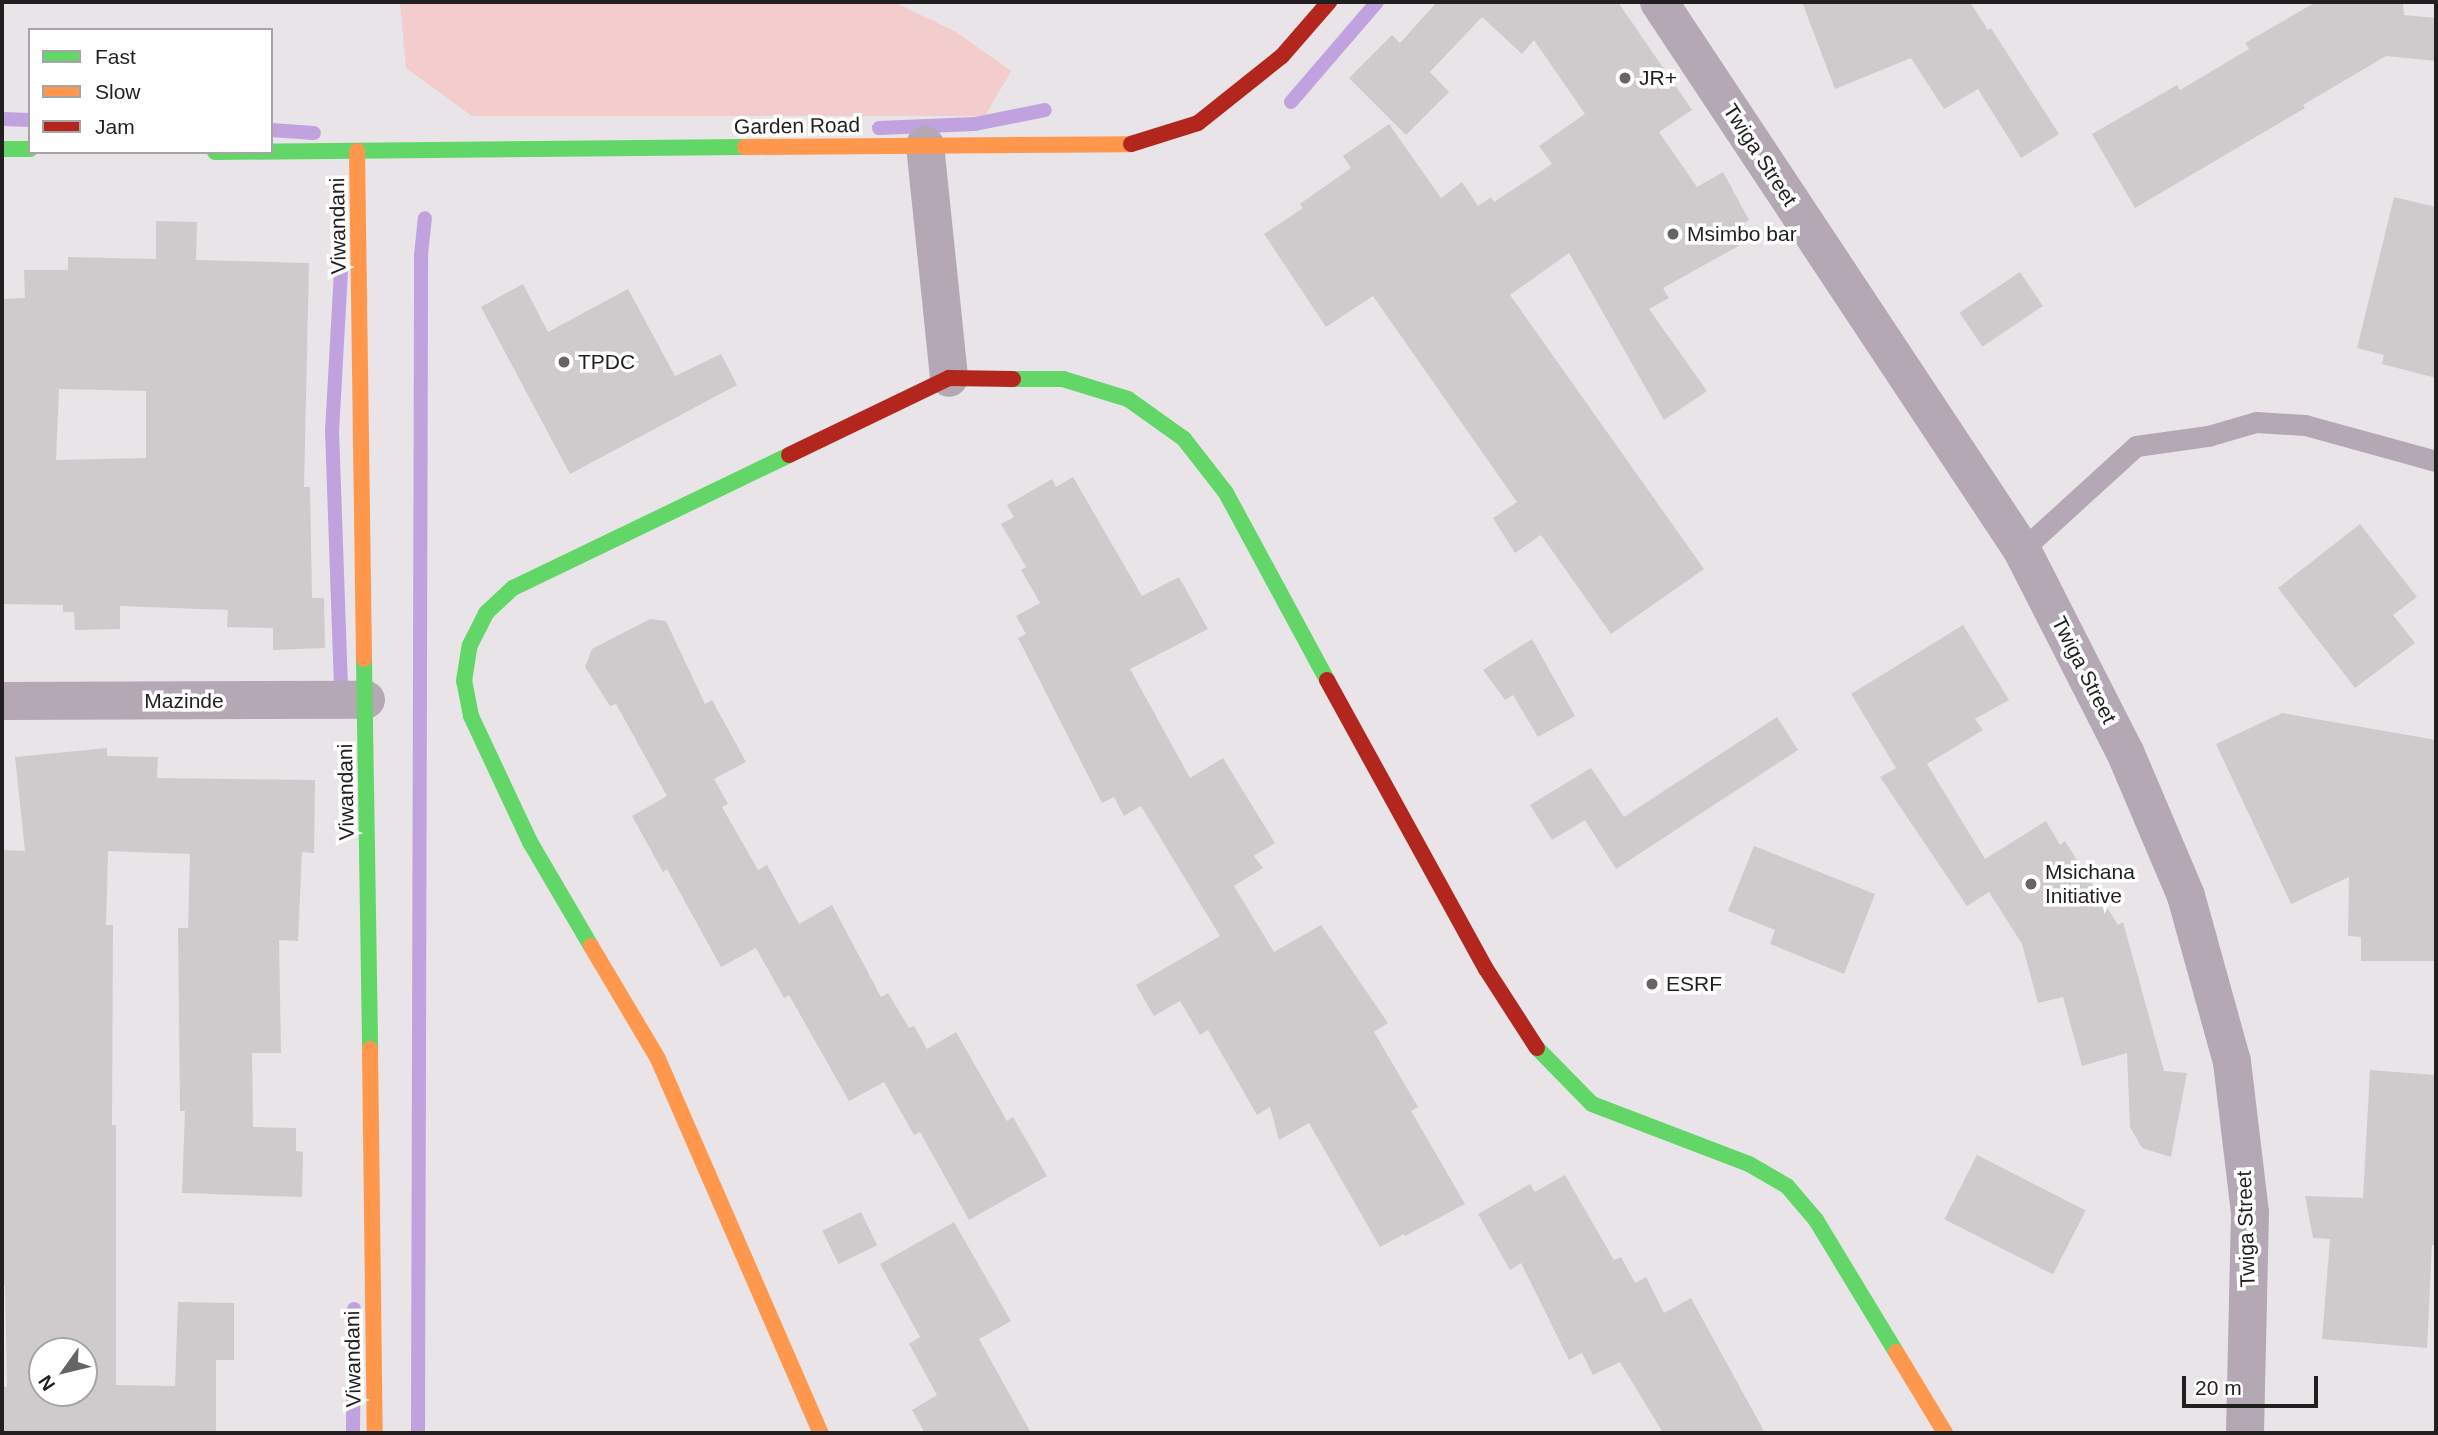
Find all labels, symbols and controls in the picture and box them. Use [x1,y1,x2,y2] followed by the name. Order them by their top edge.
[28,28,273,154] legend
[95,45,136,68] text: Fast
[1639,65,1677,91] place label: JR+
[1617,70,1633,86] marker: JR+
[95,80,141,103] text: Slow
[1718,99,1802,211] street label: Twiga Street
[734,112,860,140] street label: Garden Road
[95,115,135,138] text: Jam
[325,178,351,274] street label: Viwandani
[1687,221,1797,247] place label: Msimbo bar
[1665,226,1681,242] marker: Msimbo bar
[578,349,635,375] place label: TPDC
[556,354,572,370] marker: TPDC
[2046,612,2122,728] street label: Twiga Street
[144,688,224,714] street label: Mazinde
[333,744,359,840] street label: Viwandani
[2045,859,2135,909] place label: Msichana Initiative
[2023,876,2039,892] marker: Msichana Initiative
[1666,971,1722,997] place label: ESRF
[1644,976,1660,992] marker: ESRF
[2231,1170,2261,1288] street label: Twiga Street
[340,1311,366,1407] street label: Viwandani
[28,1337,98,1407] north arrow
[2186,1362,2322,1406] scale bar
[34,1371,59,1394] text: N
[2195,1376,2242,1399] text: 20 m

